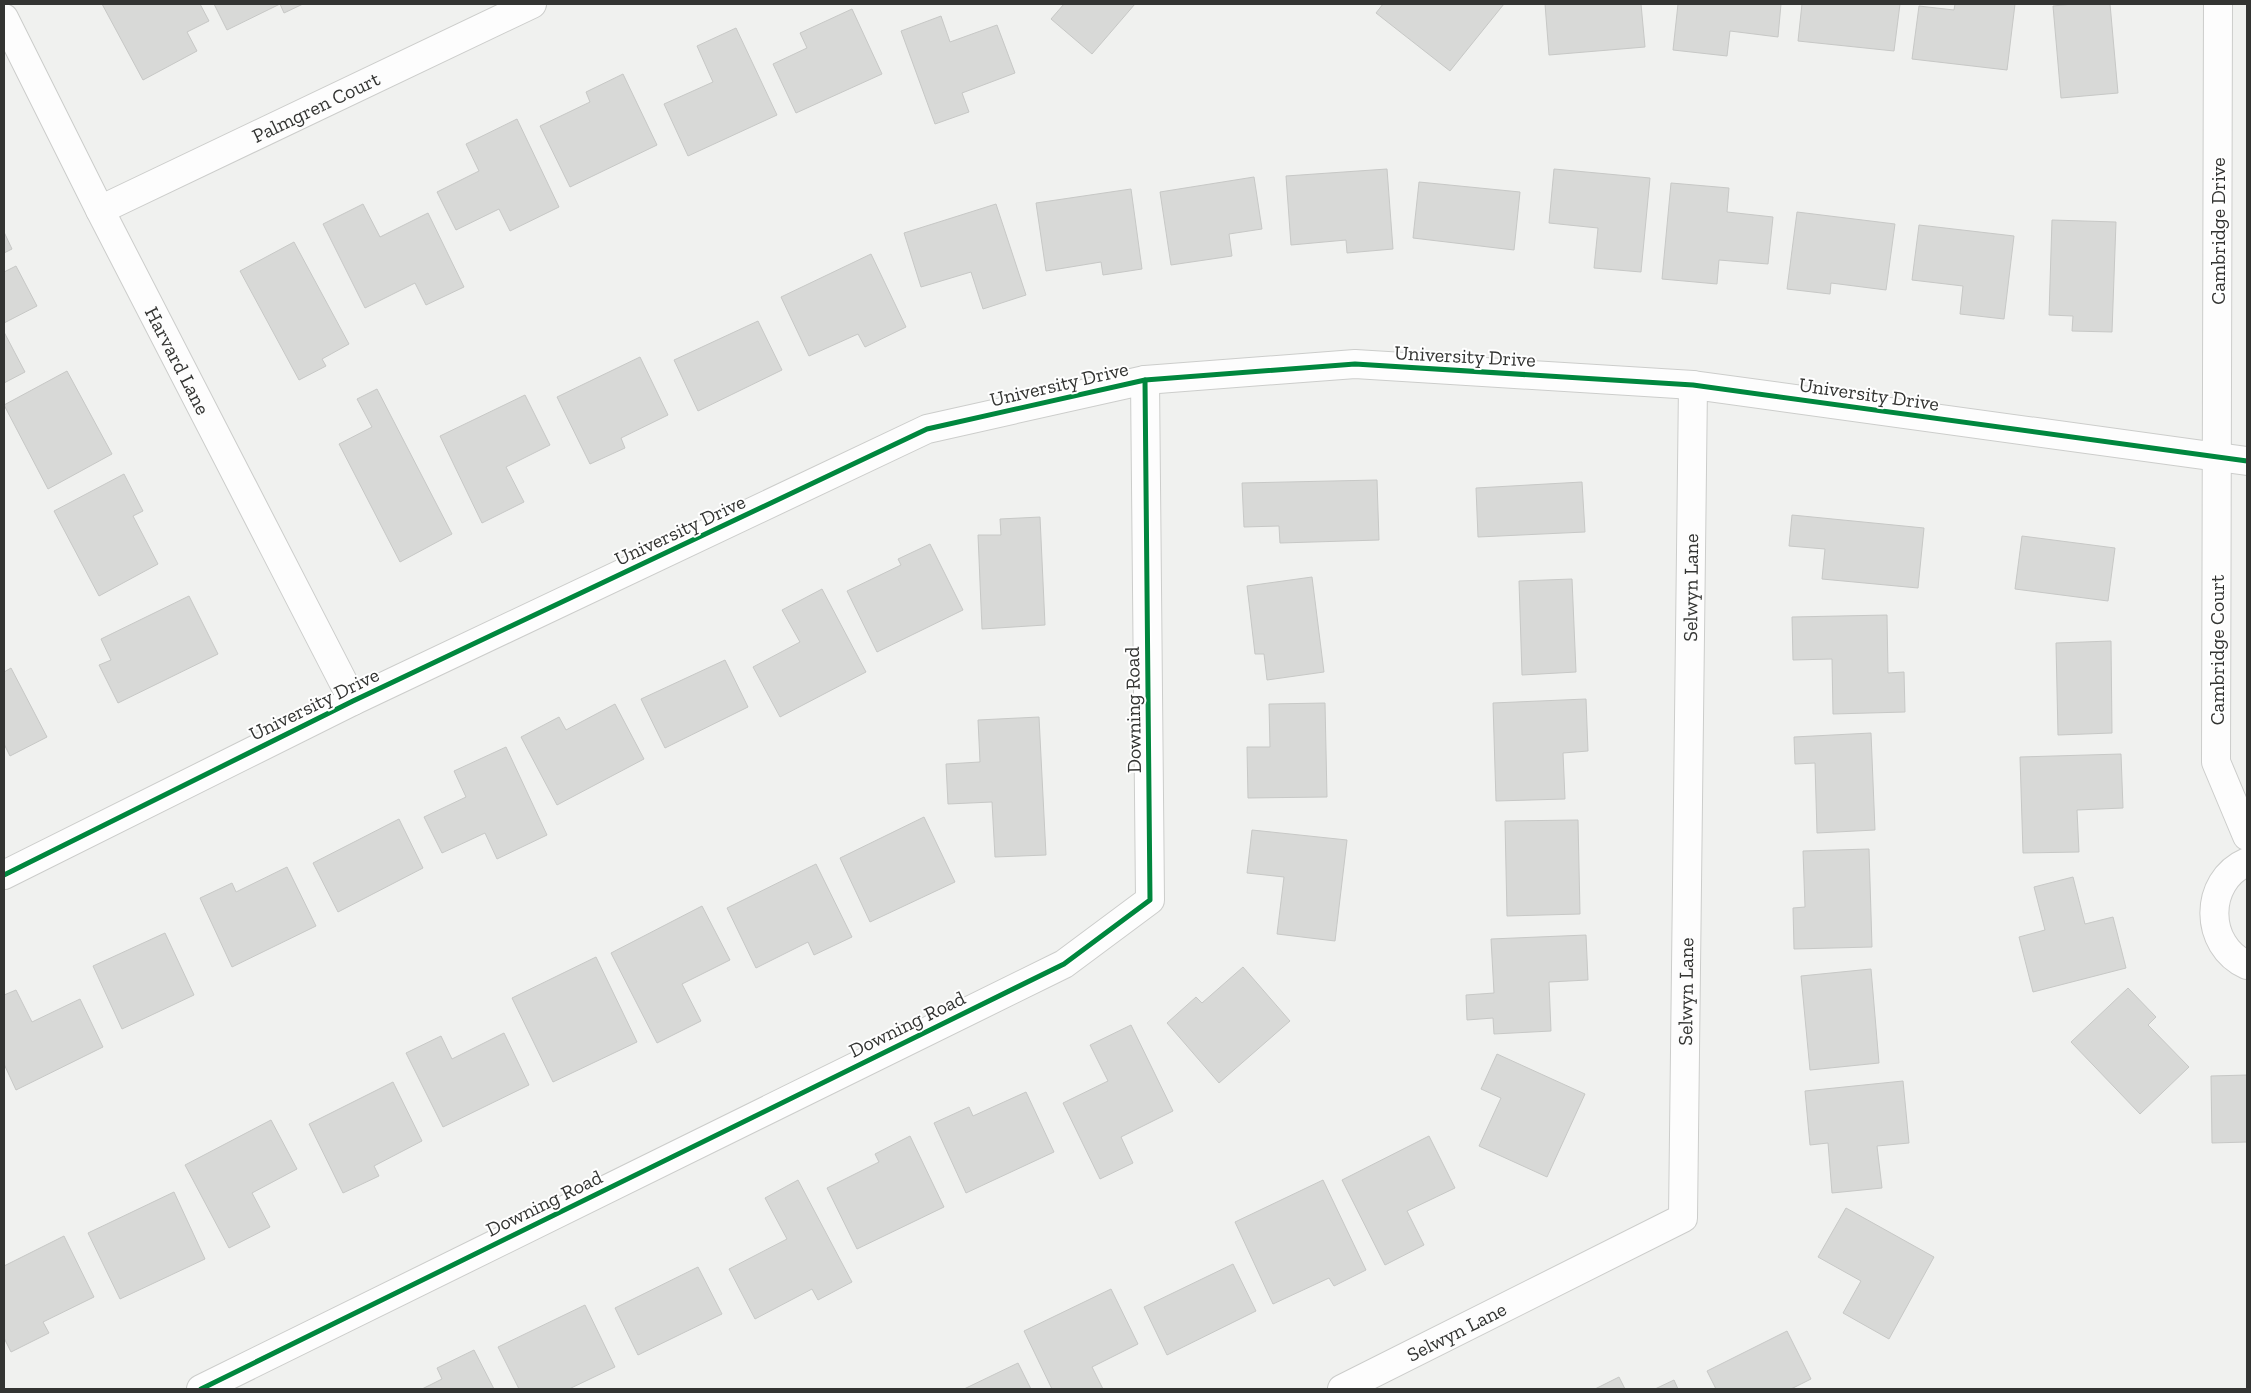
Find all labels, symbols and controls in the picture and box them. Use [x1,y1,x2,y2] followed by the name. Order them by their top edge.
[248,66,384,148] street label: Palmgren Court
[2206,157,2230,305] street label: Cambridge Drive
[140,302,215,419] street label: Harvard Lane
[1394,340,1536,372] street label: University Drive
[987,356,1131,412] street label: University Drive
[1797,372,1941,416] street label: University Drive
[611,489,749,571] street label: University Drive
[1678,533,1703,642] street label: Selwyn Lane
[2205,574,2229,725] street label: Cambridge Court
[1120,647,1146,773] street label: Downing Road
[245,662,383,746] street label: University Drive
[1673,937,1698,1046] street label: Selwyn Lane
[845,985,969,1063] street label: Downing Road
[482,1164,606,1242] street label: Downing Road
[1403,1297,1510,1367] street label: Selwyn Lane

